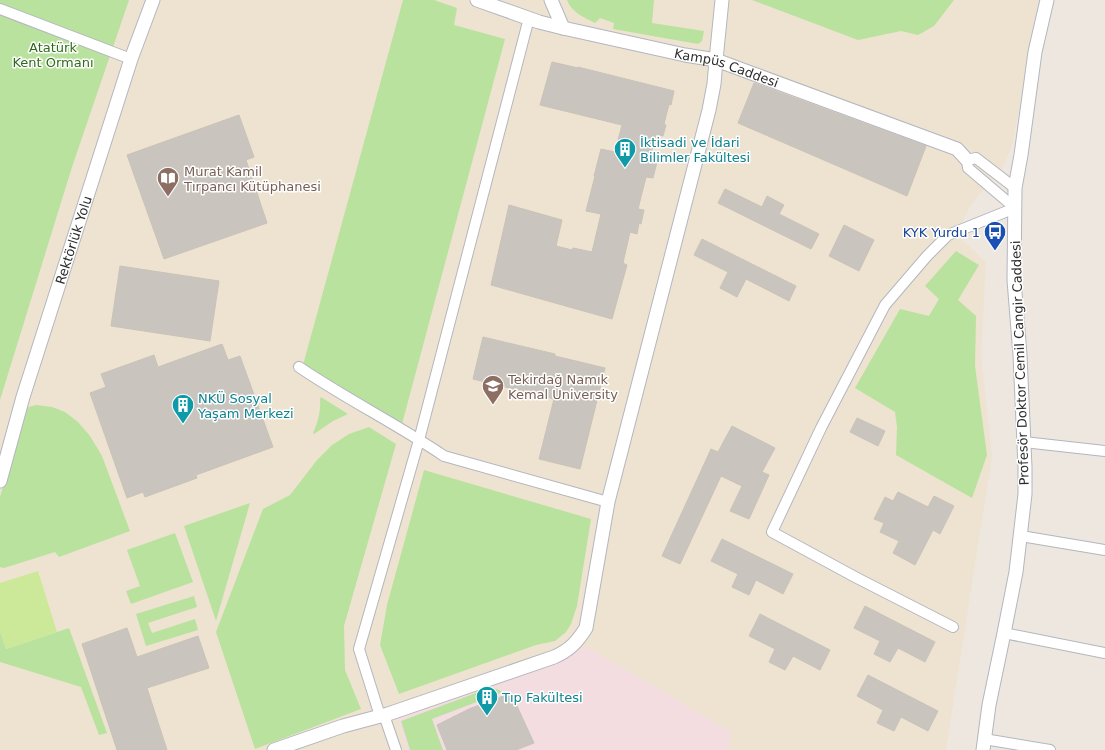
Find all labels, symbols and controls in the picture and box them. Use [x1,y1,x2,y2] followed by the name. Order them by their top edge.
[12,40,94,70] park label: Atatürk Kent Ormanı
[673,45,781,90] street label: Kampüs Caddesi
[640,135,750,165] place label: İktisadi ve İdari Bilimler Fakültesi
[612,136,638,169] building icon: İktisadi ve İdari Bilimler Fakültesi
[183,164,321,194] place label: Murat Kamil Tırpancı Kütüphanesi
[155,165,181,198] library icon: Murat Kamil Tırpancı Kütüphanesi
[52,194,94,286] street label: Rektörlük Yolu
[982,219,1008,252] bus stop icon: KYK Yurdu 1
[903,225,980,240] place label: KYK Yurdu 1
[1008,240,1032,486] street label: Profesör Doktor Cemil Cangir Caddesi
[507,372,618,402] place label: Tekirdağ Namık Kemal University
[480,373,506,406] school or university icon: Tekirdağ Namık Kemal University
[197,390,294,421] place label: NKÜ Sosyal Yaşam Merkezi
[170,392,196,425] building icon: NKÜ Sosyal Yaşam Merkezi
[474,684,500,717] building icon: Tıp Fakültesi
[501,690,583,705] place label: Tıp Fakültesi

